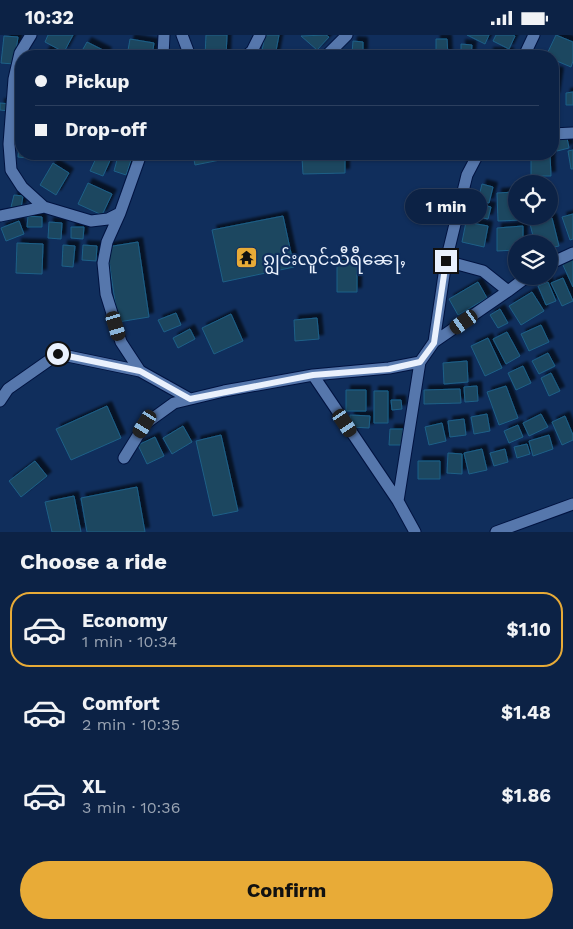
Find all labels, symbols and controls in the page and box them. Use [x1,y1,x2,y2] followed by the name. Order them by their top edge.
[25,6,74,29] text: 10:32
[65,70,129,93] text: Pickup
[65,118,147,141] text: Drop-off
[508,175,558,285] map controls
[508,175,558,225] button: locate
[405,189,487,223] callout: 1 min
[425,197,467,216] text: 1 min
[508,235,558,285] button: layers
[263,245,406,276] place label: ၵျွင်းလူင်သီရီၼေႃႇ
[235,246,259,270] temple icon: ၵျွင်းလူင်သီရီၼေႃႇ
[435,250,457,272] route end
[447,307,480,337] car
[104,309,127,343] car
[47,343,69,365] route start
[330,406,359,440] car
[130,407,159,441] car
[20,549,167,574] text: Choose a ride
[22,607,67,652] icon: car
[82,609,167,632] text: Economy
[507,618,551,641] text: $1.10
[82,632,177,651] text: 1 min · 10:34
[22,690,67,735] icon: car
[82,692,160,715] text: Comfort
[501,701,551,724] text: $1.48
[82,715,180,734] text: 2 min · 10:35
[22,773,67,818] icon: car
[82,775,106,798] text: XL
[502,784,551,807] text: $1.86
[82,798,180,817] text: 3 min · 10:36
[20,861,553,919] button: Confirm

